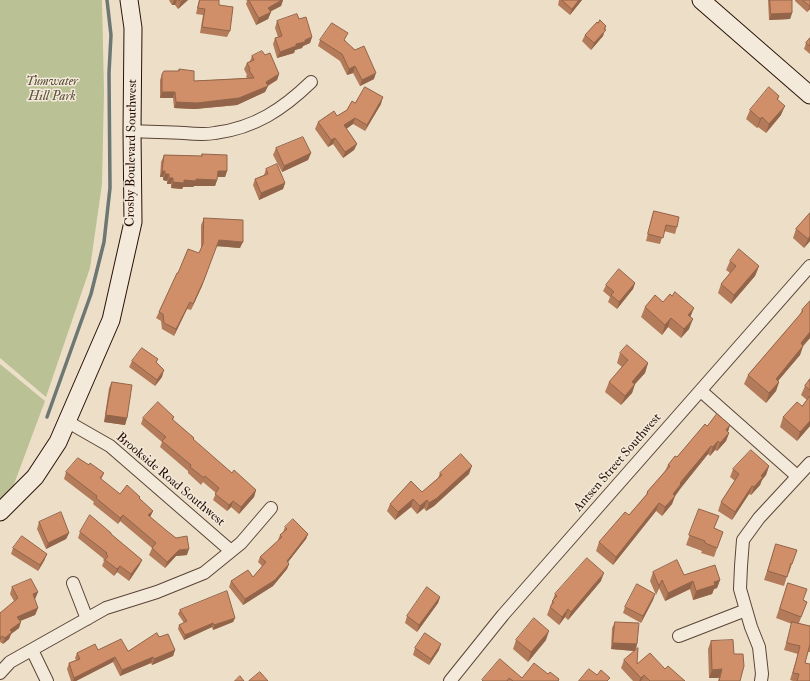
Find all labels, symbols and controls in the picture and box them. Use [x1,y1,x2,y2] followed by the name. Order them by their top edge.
[26,74,78,105] park label: Tumwater Hill Park
[123,79,141,227] street label: Crosby Boulevard Southwest
[571,410,665,516] street label: Antsen Street Southwest
[112,430,228,530] street label: Brookside Road Southwest

